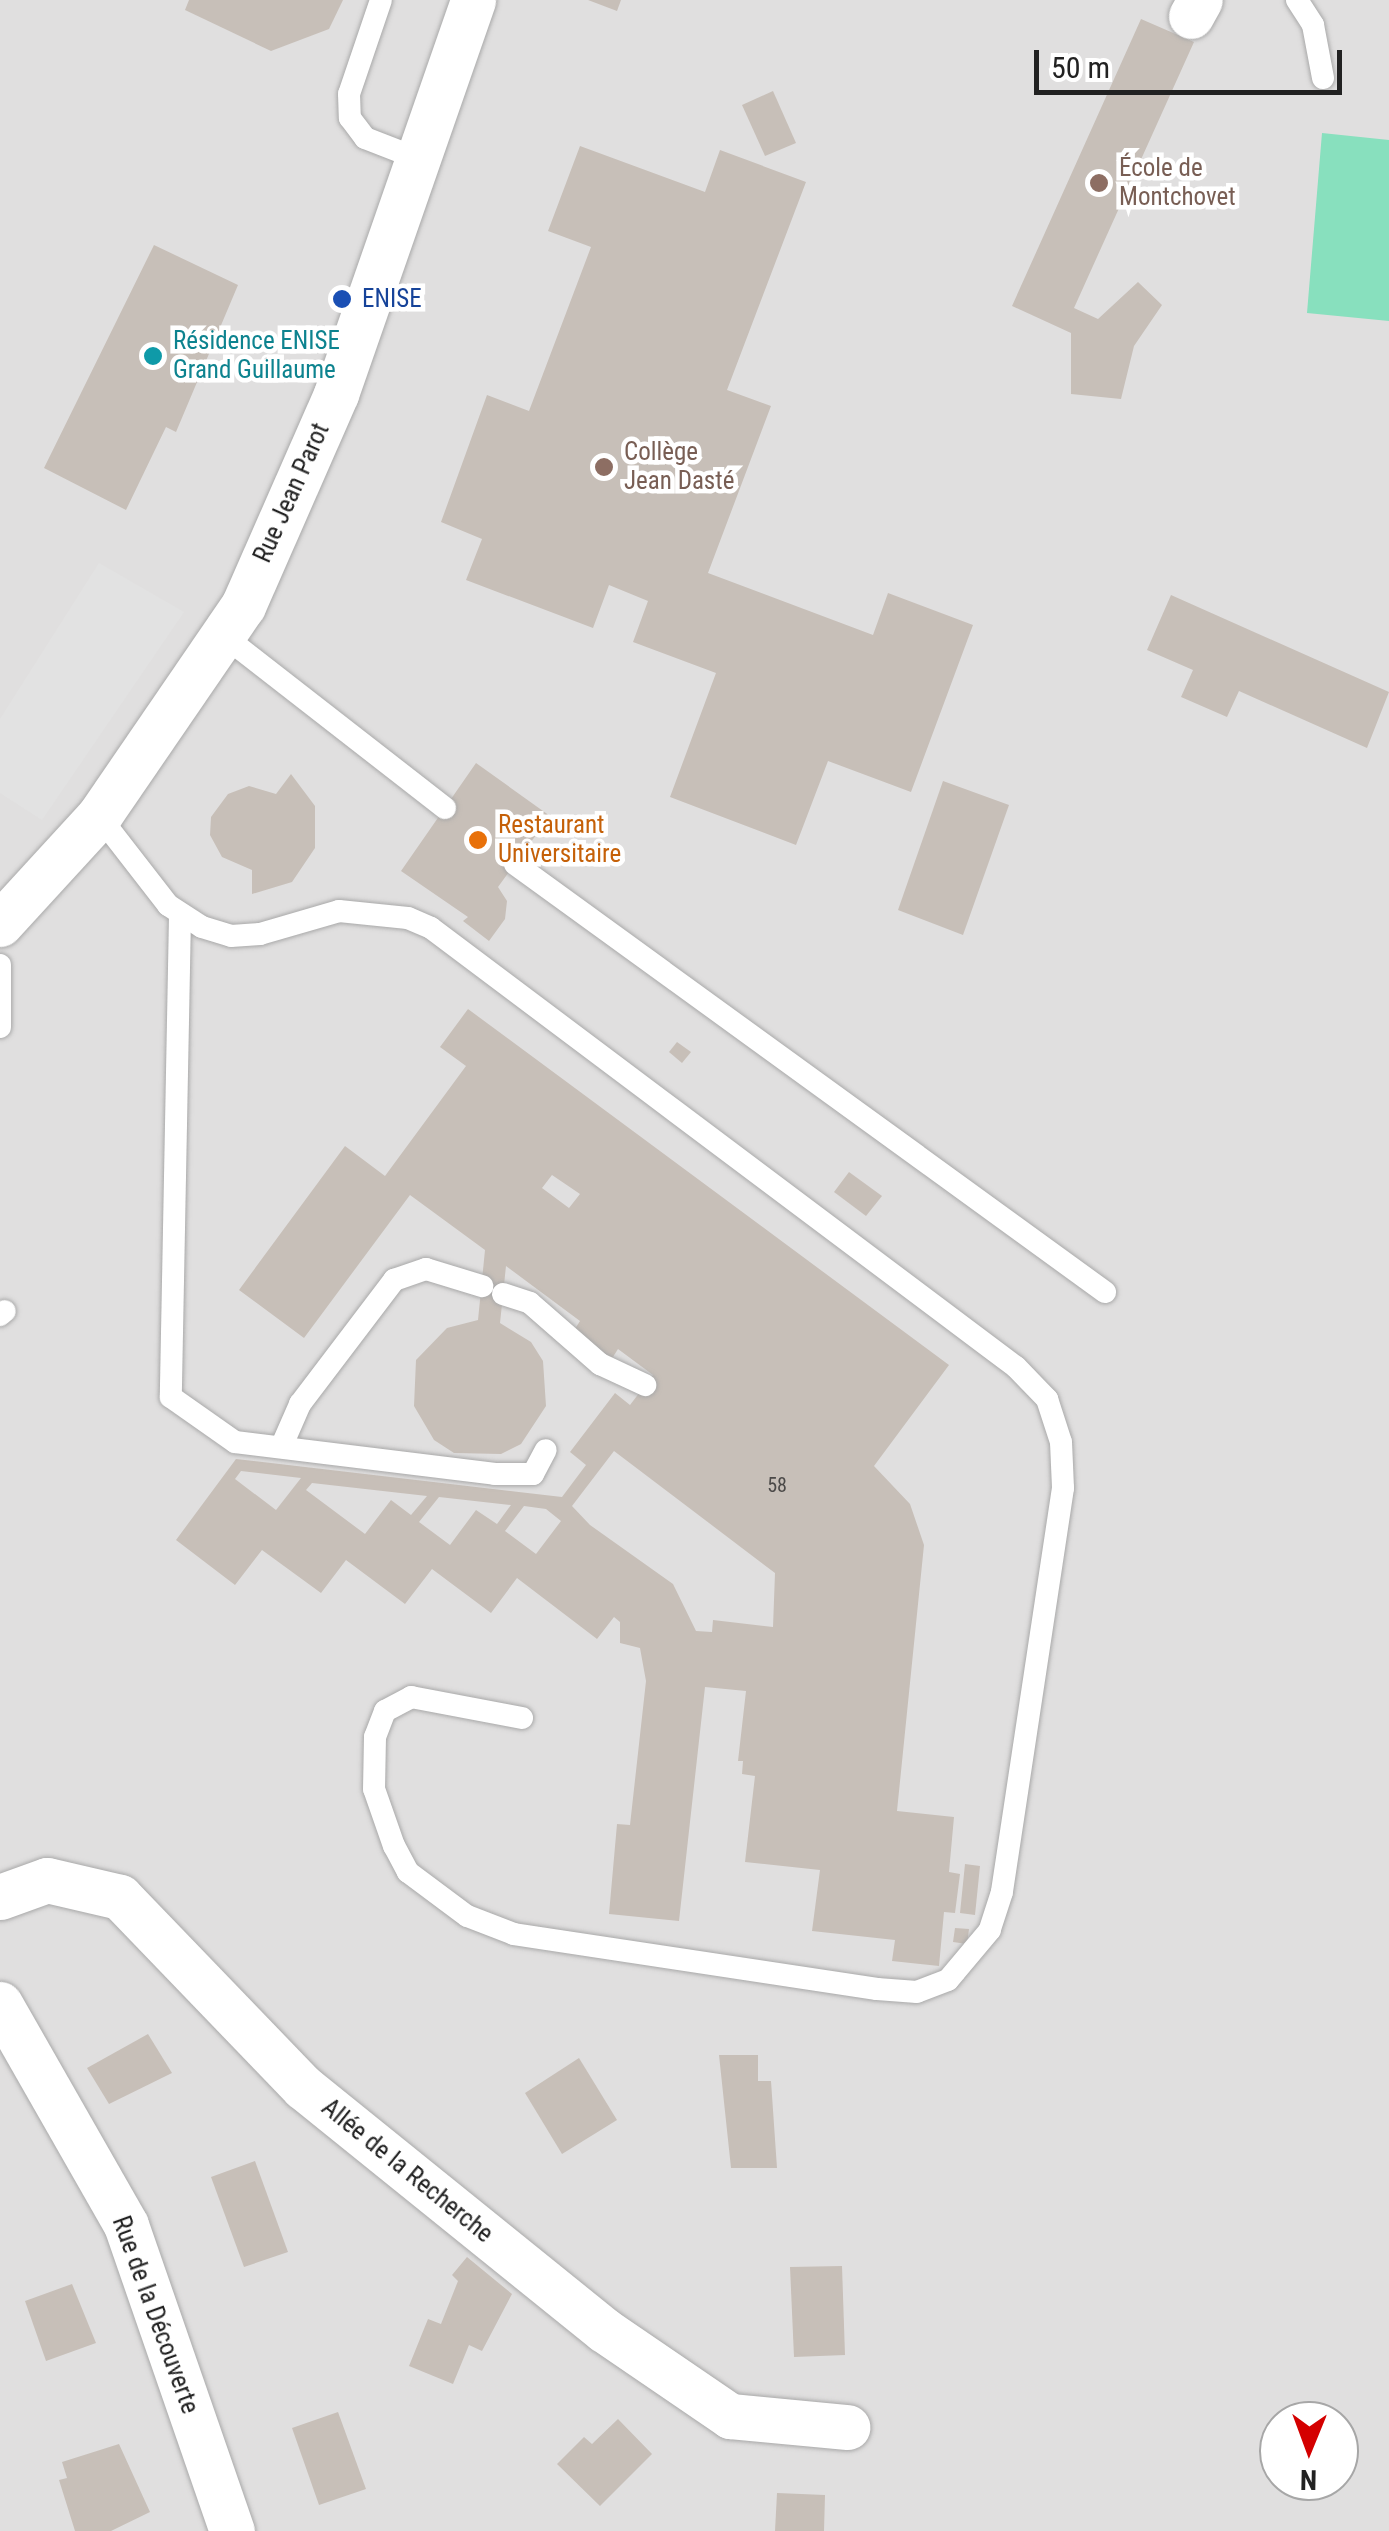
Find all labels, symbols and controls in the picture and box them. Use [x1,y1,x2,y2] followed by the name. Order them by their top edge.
[1039,30,1346,92] scale bar
[1051,50,1110,85] text: 50 m
[1119,154,1236,213] place label: École de Montchovet
[1088,172,1110,194] marker: École de Montchovet
[362,284,422,314] place label: ENISE
[331,288,353,310] marker: ENISE
[173,327,340,386] place label: Résidence ENISE Grand Guillaume
[142,345,164,367] marker: Résidence ENISE Grand Guillaume
[248,419,336,567] street label: Rue Jean Parot
[624,438,734,497] place label: Collège Jean Dasté
[593,456,615,478] marker: Collège Jean Dasté
[498,811,621,870] place label: Restaurant Universitaire
[467,829,489,851] marker: Restaurant Universitaire
[767,1473,787,1497] house number: 58
[315,2093,499,2249] street label: Allée de la Recherche
[105,2212,205,2418] street label: Rue de la Découverte
[1259,2401,1359,2501] north arrow
[1300,2463,1317,2496] text: N

